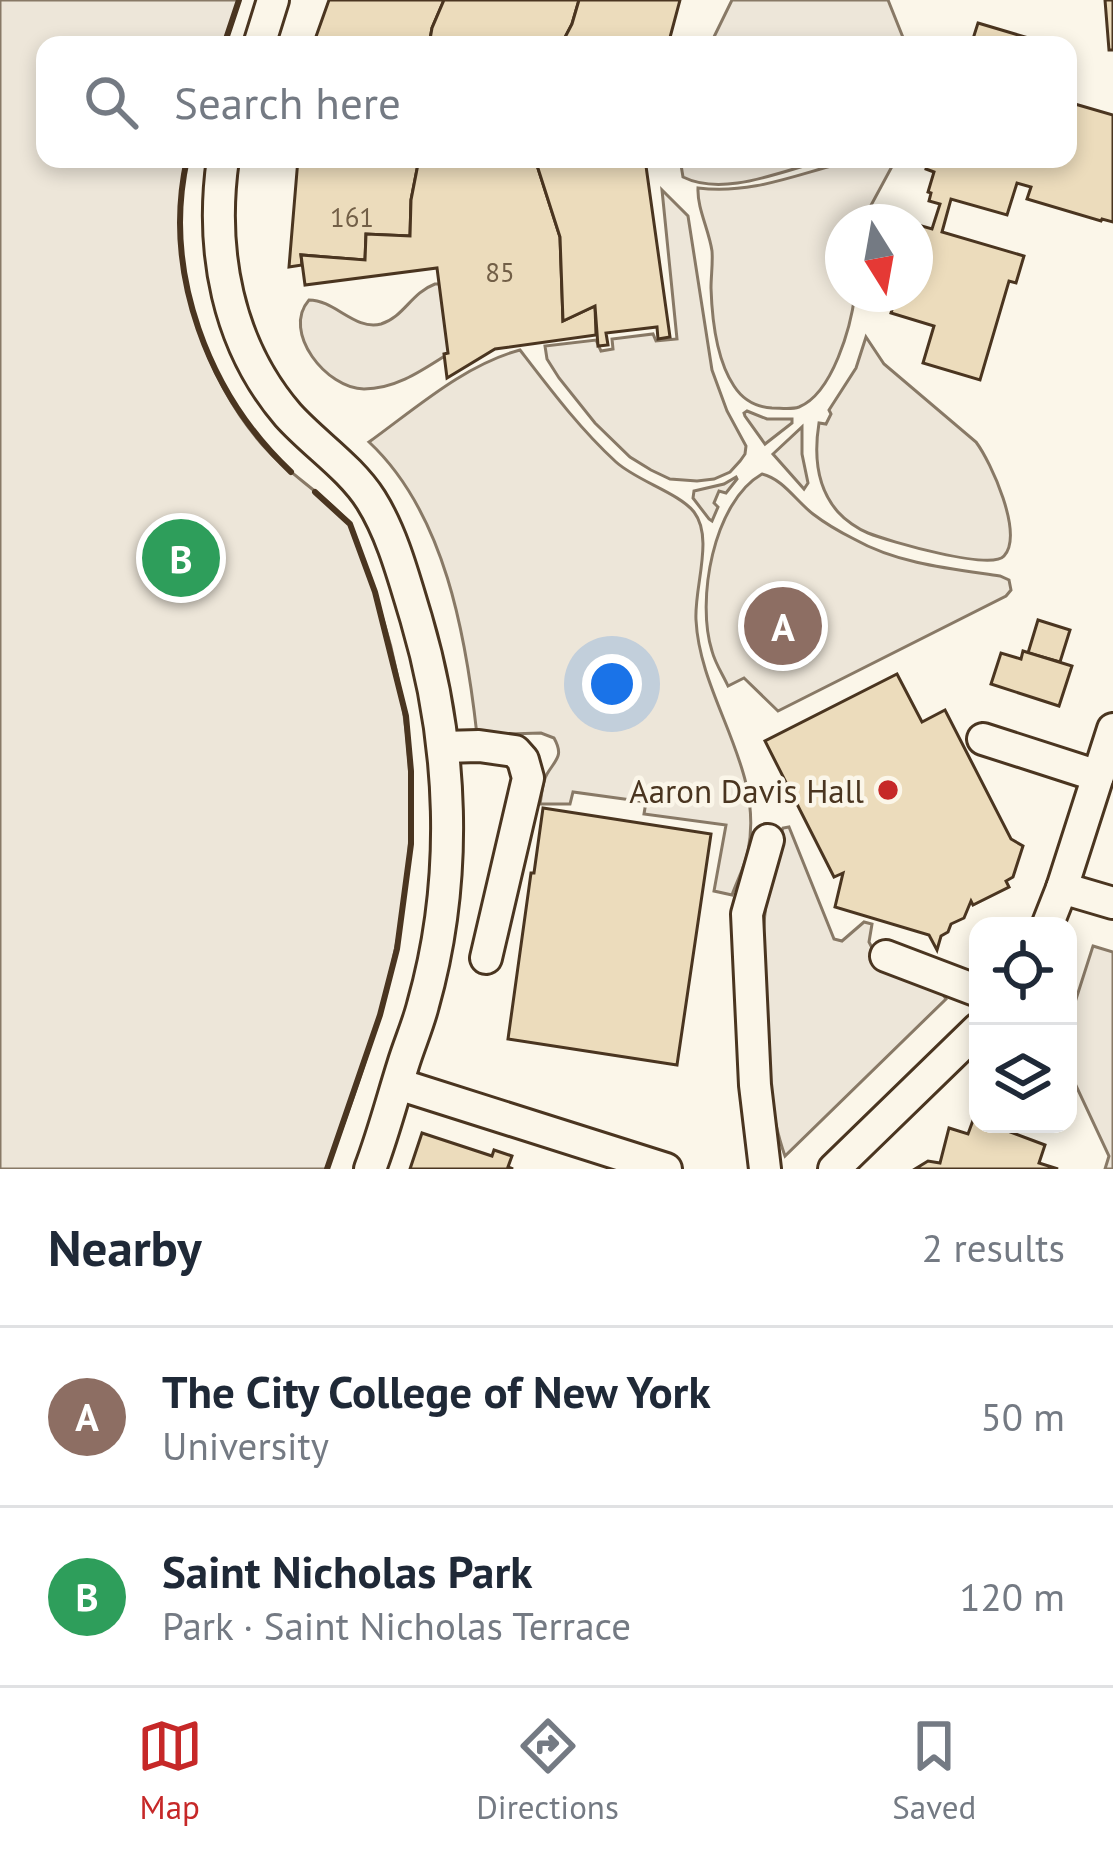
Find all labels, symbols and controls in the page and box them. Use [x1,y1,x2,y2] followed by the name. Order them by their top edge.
[36,36,1077,168] search box
[78,69,144,135] icon: search
[174,73,401,131] text: Search here
[330,200,374,234] house number: 161
[825,204,933,312] north arrow
[485,255,515,289] house number: 85
[142,513,220,603] pin: B
[744,581,822,671] pin: A
[582,654,642,714] your location
[629,769,864,812] place label: Aaron Davis Hall
[875,777,901,803] marker: Aaron Davis Hall
[969,917,1077,1133] map controls
[969,917,1077,1025] button: locate
[969,1025,1077,1133] button: layers
[48,1214,202,1280] text: Nearby
[922,1222,1065,1273] text: 2 results
[162,1362,711,1420] text: The City College of New York
[75,1391,99,1442] text: A
[980,1391,1065,1442] text: 50 m
[162,1420,329,1471] text: University
[162,1542,532,1600] text: Saint Nicholas Park
[75,1571,99,1622] text: B
[959,1571,1065,1622] text: 120 m
[162,1600,631,1651] text: Park · Saint Nicholas Terrace
[137,1713,203,1828] tab: Map
[476,1713,619,1828] tab: Directions
[892,1713,976,1828] tab: Saved

